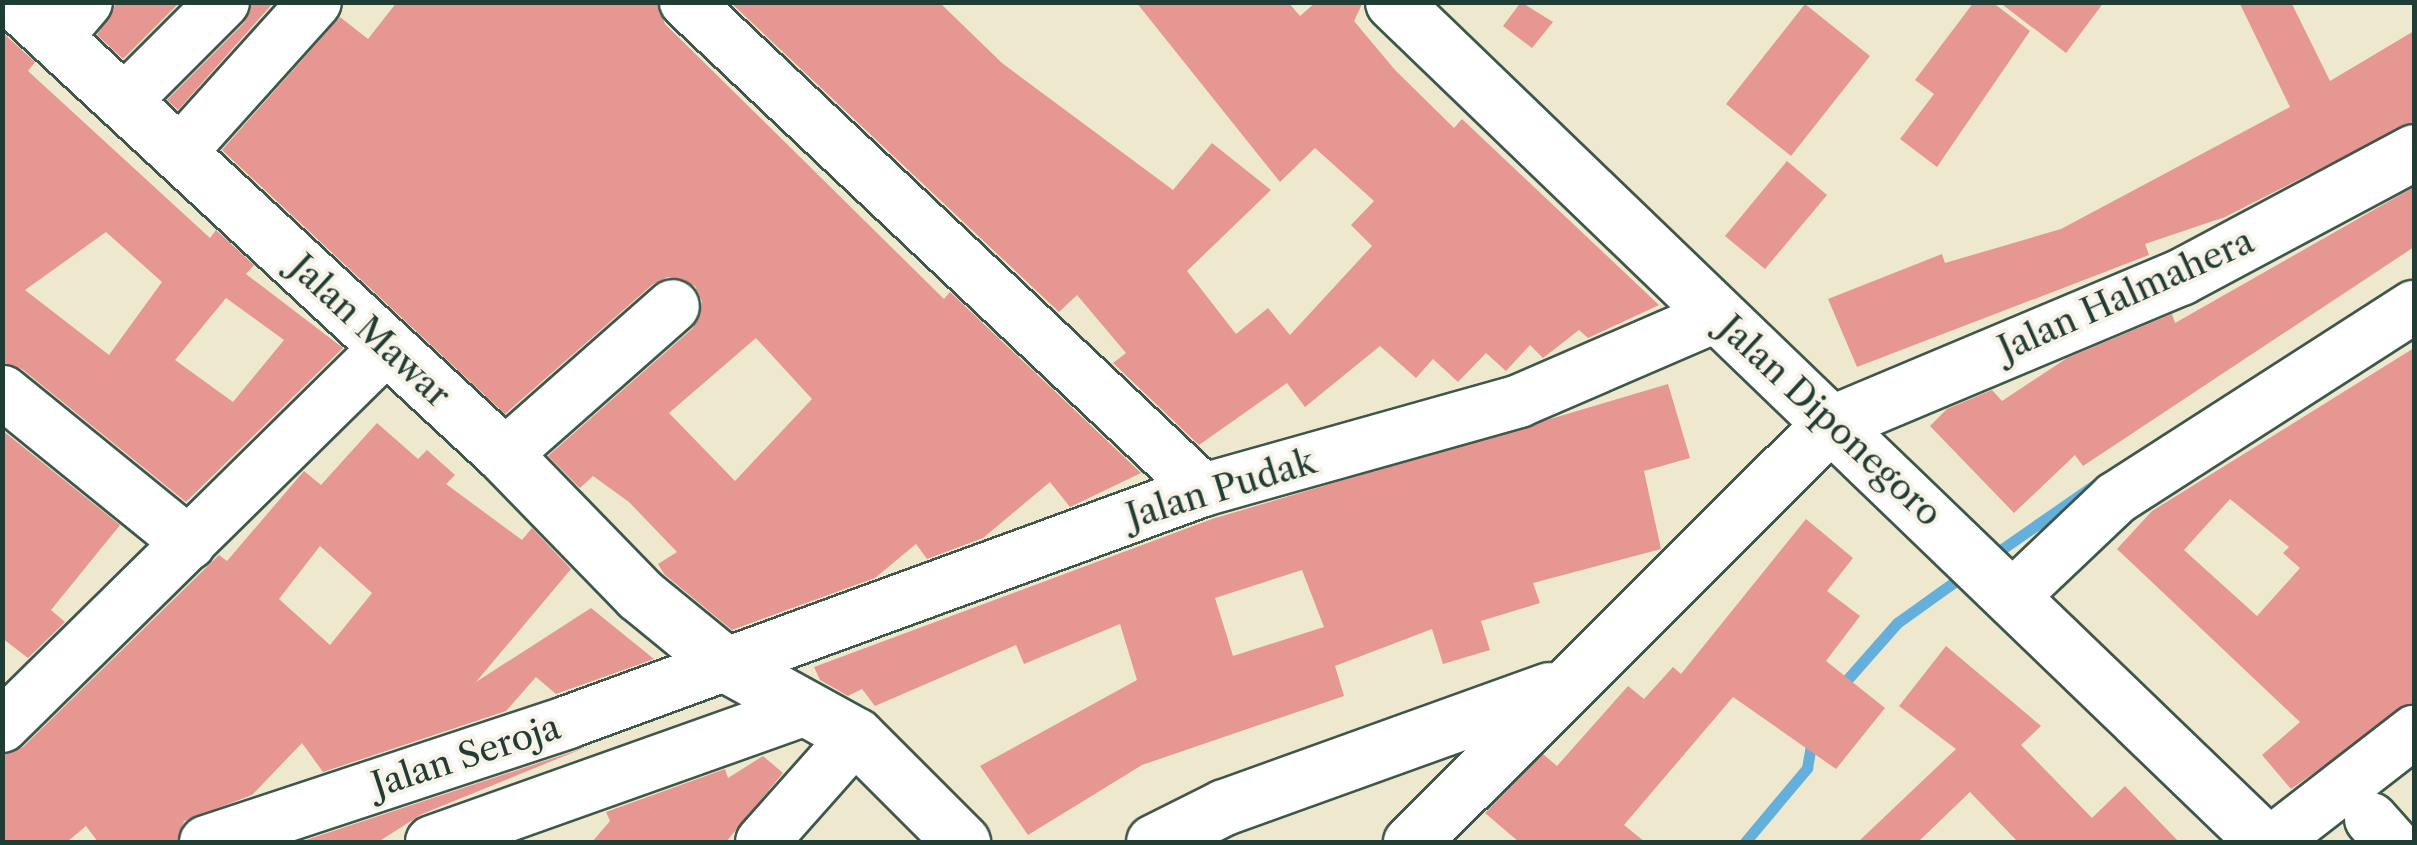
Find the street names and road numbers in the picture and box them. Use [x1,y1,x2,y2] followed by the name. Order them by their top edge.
[1992,220,2260,370] street label: Jalan Halmahera
[281,246,459,416] street label: Jalan Mawar
[1710,307,1950,535] street label: Jalan Diponegoro
[1122,440,1320,538] street label: Jalan Pudak
[367,706,565,806] street label: Jalan Seroja

